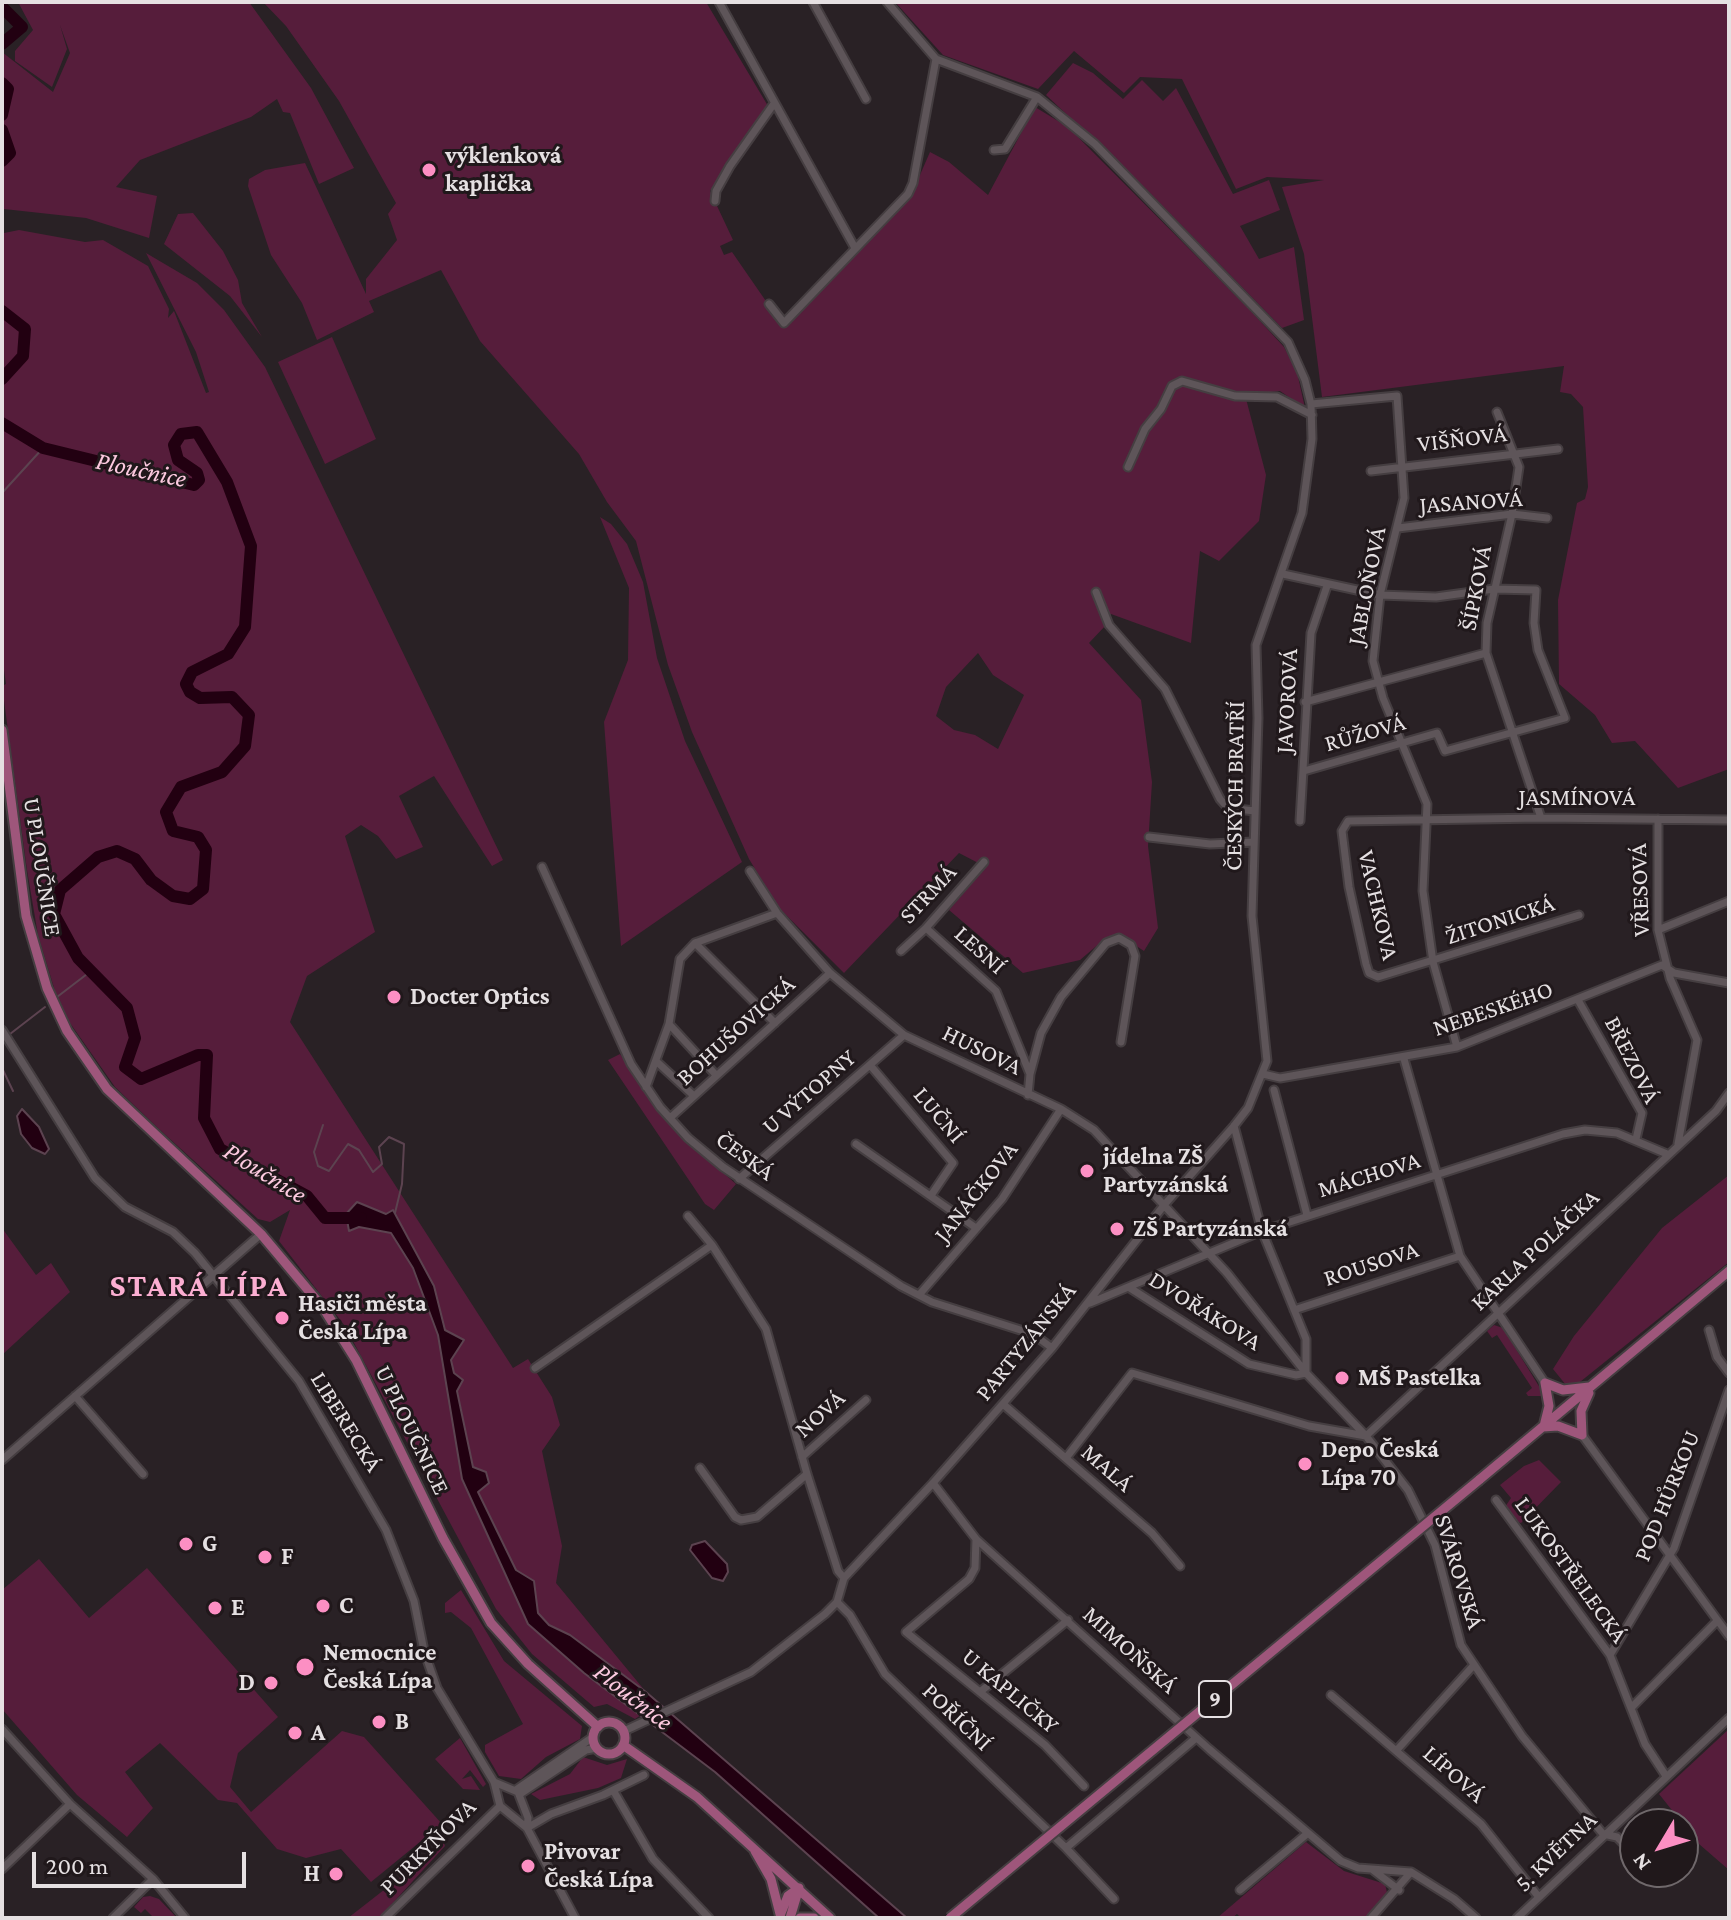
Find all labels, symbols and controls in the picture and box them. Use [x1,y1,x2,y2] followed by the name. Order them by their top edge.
[445,142,561,198] place label: výklenková kaplička
[420,161,438,179] marker: výklenková kaplička
[1416,419,1508,459] street label: VIŠŇOVÁ
[93,445,189,495] water label: Ploučnice
[1418,484,1524,520] street label: JASANOVÁ
[1341,524,1393,648] street label: JABLOŇOVÁ
[1454,543,1498,633] street label: ŠÍPKOVÁ
[1270,648,1304,754] street label: JAVOROVÁ
[1219,701,1251,871] street label: ČESKÝCH BRATŘÍ
[1321,708,1409,758] street label: RŮŽOVÁ
[1518,784,1636,812] street label: JASMÍNOVÁ
[17,796,67,938] street label: U PLOUČNICE
[1624,843,1656,937] street label: VŘESOVÁ
[1351,847,1405,963] street label: VACHKOVA
[893,858,963,930] street label: STRMÁ
[1442,889,1558,951] street label: ŽITONICKÁ
[948,919,1012,981] street label: LESNÍ
[671,970,801,1092] street label: BOHUŠOVICKÁ
[1429,975,1557,1043] street label: NEBESKÉHO
[410,983,550,1011] place label: Docter Optics
[385,988,403,1006] marker: Docter Optics
[1598,1012,1666,1108] street label: BŘEZOVÁ
[938,1018,1026,1082] street label: HUSOVA
[756,1043,862,1141] street label: U VÝTOPNY
[907,1081,971,1149] street label: LUČNÍ
[710,1125,780,1187] street label: ČESKÁ
[218,1135,312,1211] water label: Ploučnice
[928,1136,1024,1248] street label: JANÁČKOVA
[1103,1143,1228,1199] place label: jídelna ZŠ Partyzánská
[1314,1146,1424,1204] street label: MÁCHOVA
[1078,1162,1096,1180] marker: jídelna ZŠ Partyzánská
[1465,1183,1605,1317] street label: KARLA POLÁČKA
[1133,1215,1288,1243] place label: ZŠ Partyzánská
[1108,1220,1126,1238] marker: ZŠ Partyzánská
[1320,1235,1422,1293] street label: ROUSOVA
[1144,1265,1266,1357] street label: DVOŘÁKOVA
[110,1267,288,1305] district label: STARÁ LÍPA
[970,1277,1082,1407] street label: PARTYZÁNSKÁ
[298,1290,427,1346] place label: Hasiči města Česká Lípa
[273,1309,291,1327] marker: Hasiči města Česká Lípa
[368,1361,456,1499] street label: U PLOUČNICE
[1358,1364,1481,1392] place label: MŠ Pastelka
[304,1367,388,1477] street label: LIBERECKÁ
[1333,1369,1351,1387] marker: MŠ Pastelka
[789,1384,851,1444] street label: NOVÁ
[1628,1426,1706,1566] street label: POD HŮRKOU
[1321,1436,1439,1492] place label: Depo Česká Lípa 70
[1075,1438,1139,1498] street label: MALÁ
[1296,1455,1314,1473] marker: Depo Česká Lípa 70
[1508,1491,1634,1649] street label: LUKOSTŘELECKÁ
[1428,1511,1490,1633] street label: SVÁROVSKÁ
[202,1530,217,1558] place label: G
[177,1535,195,1553] marker: G
[281,1543,294,1571] place label: F
[256,1548,274,1566] marker: F
[339,1592,354,1620] place label: C
[231,1594,245,1622] place label: E
[314,1597,332,1615] marker: C
[206,1599,224,1617] marker: E
[1077,1600,1183,1700] street label: MIMOŇSKÁ
[323,1639,436,1695] place label: Nemocnice Česká Lípa
[956,1642,1064,1740] street label: U KAPLIČKY
[294,1656,316,1678] marker: Nemocnice Česká Lípa
[587,1656,679,1738] water label: Ploučnice
[238,1669,255,1697] place label: D
[262,1674,280,1692] marker: D
[916,1677,998,1757] street label: POŘÍČNÍ
[1199,1681,1231,1717] road number: 9
[395,1708,409,1736] place label: B
[370,1713,388,1731] marker: B
[311,1719,325,1747] place label: A
[286,1724,304,1742] marker: A
[1417,1739,1491,1809] street label: LÍPOVÁ
[374,1793,482,1901] street label: PURKYŇOVA
[1509,1806,1603,1898] street label: 5. KVĚTNA
[1619,1808,1699,1888] north arrow
[36,1836,250,1886] scale bar
[544,1838,653,1894] place label: Pivovar Česká Lípa
[1627,1848,1656,1875] text: N
[46,1852,108,1879] text: 200 m
[519,1857,537,1875] marker: Pivovar Česká Lípa
[304,1860,320,1888] place label: H
[327,1865,345,1883] marker: H

